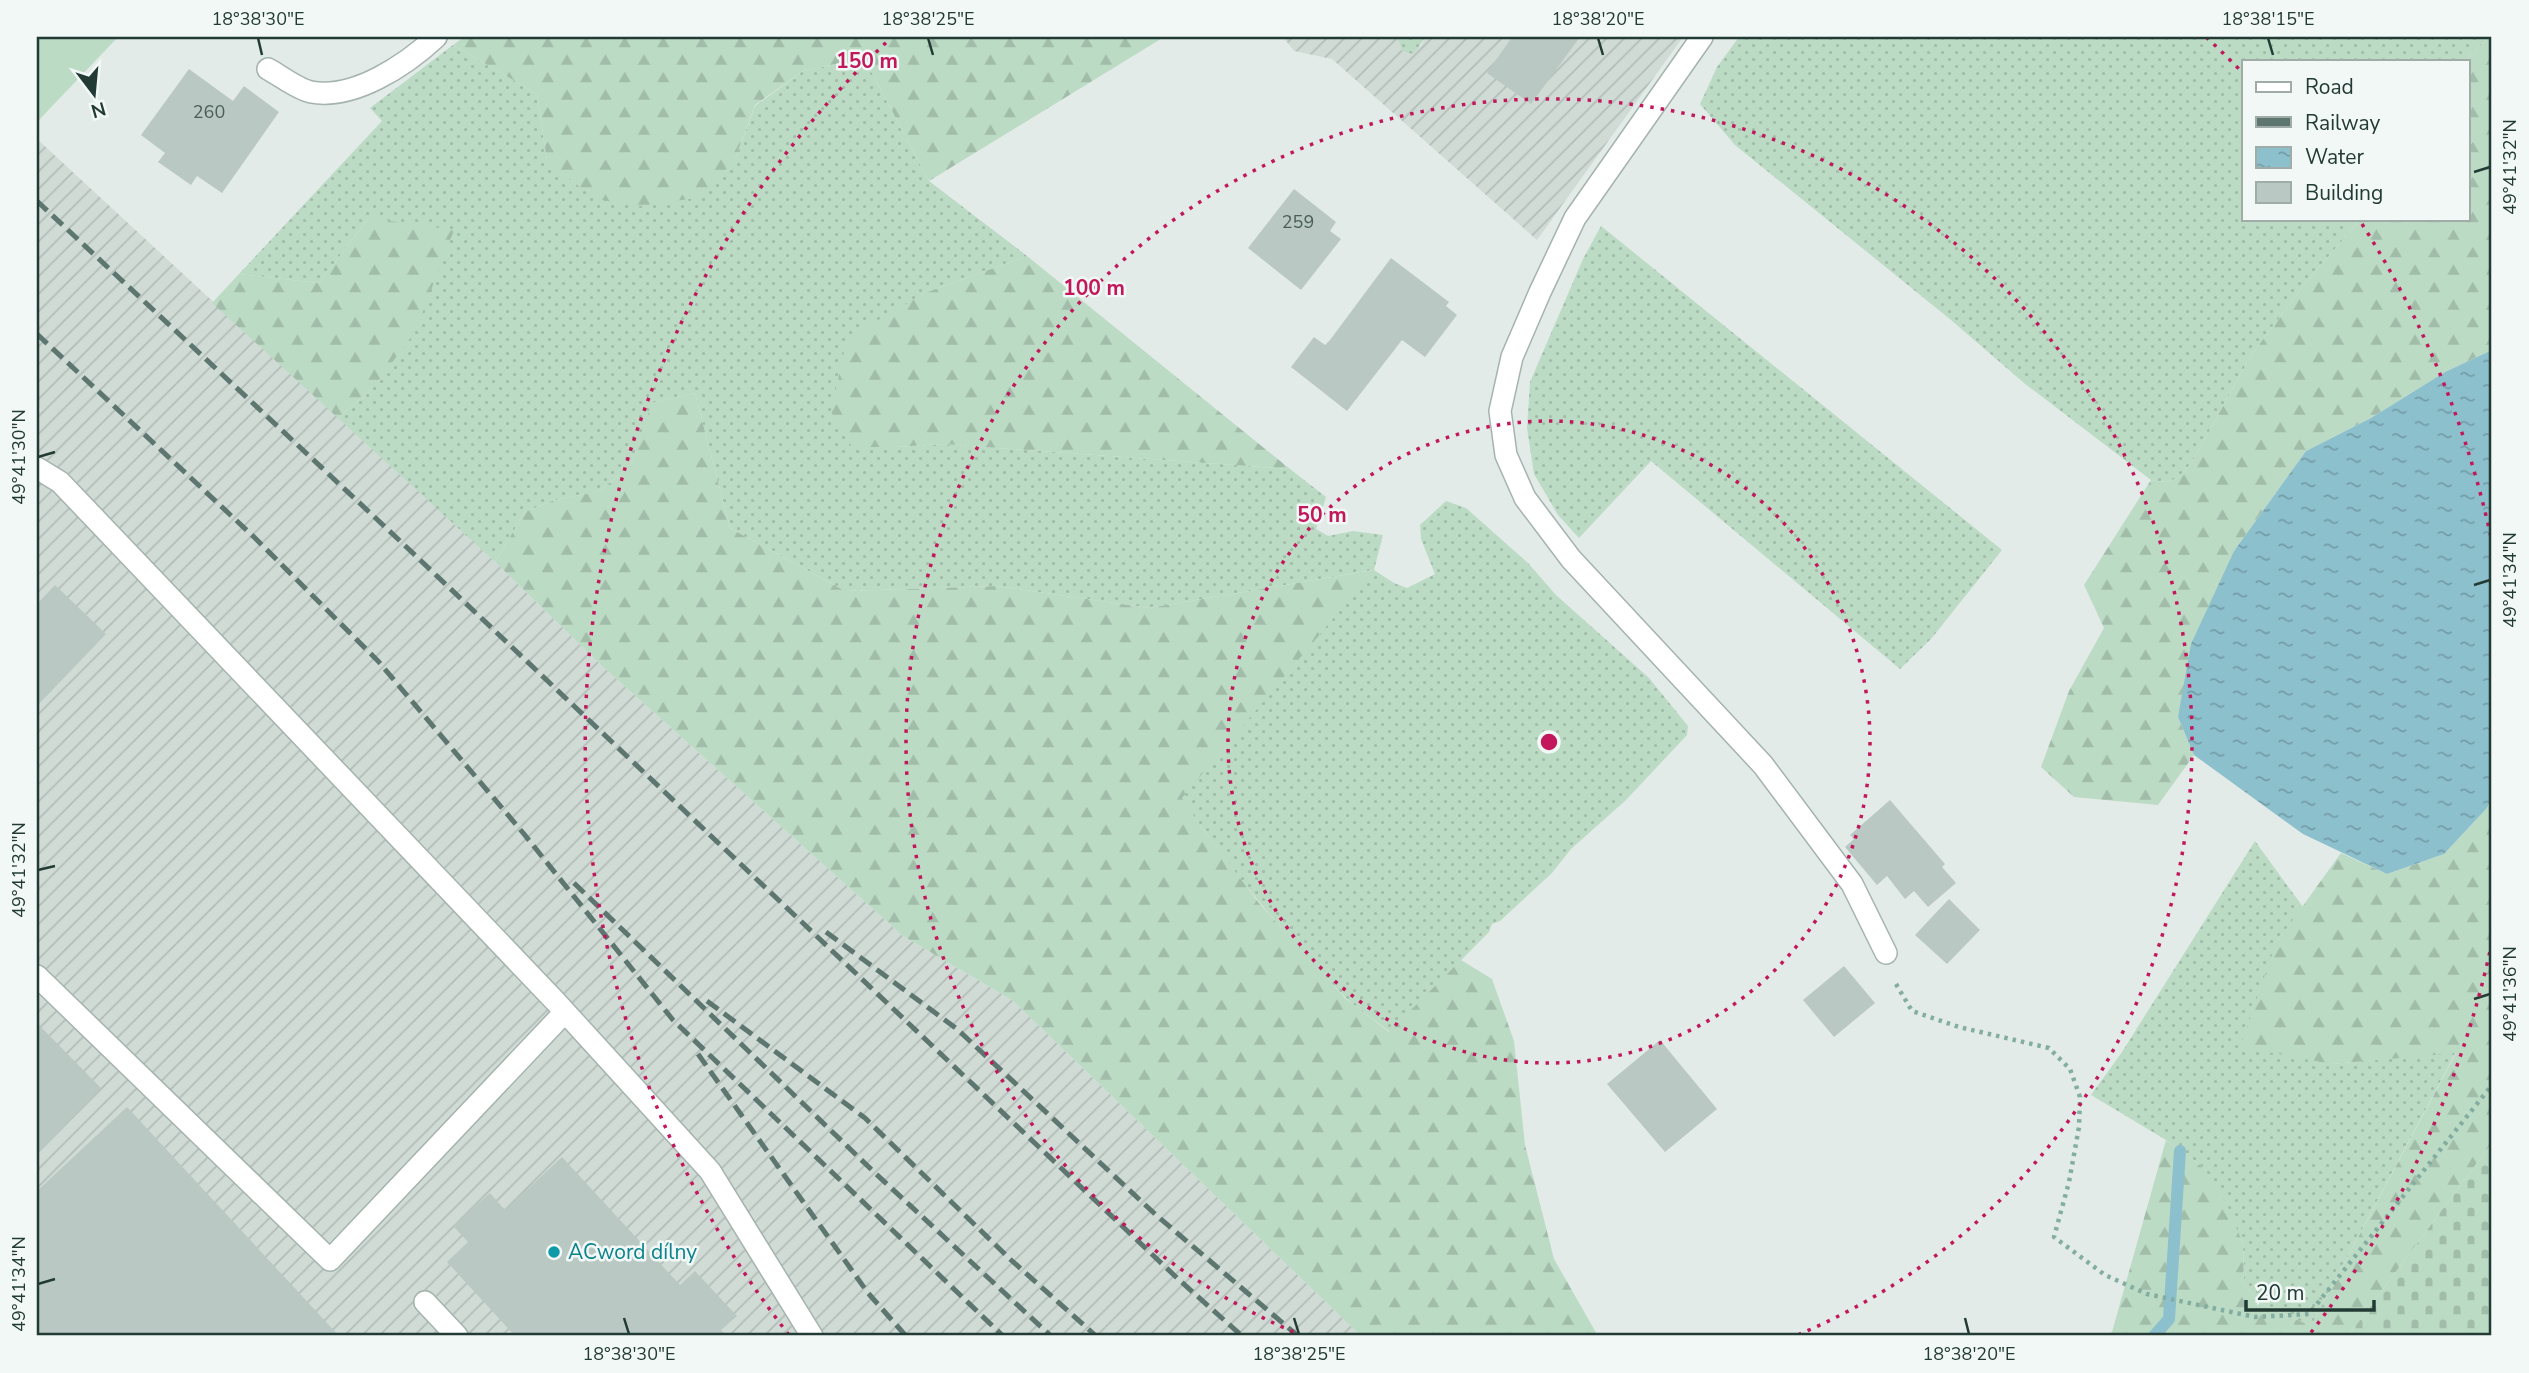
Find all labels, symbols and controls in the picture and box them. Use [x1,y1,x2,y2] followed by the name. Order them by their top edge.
[212,7,305,31] text: 18°38'30"E
[882,7,975,31] text: 18°38'25"E
[1552,7,1645,31] text: 18°38'20"E
[2222,7,2315,31] text: 18°38'15"E
[836,47,898,75] text: 150 m
[60,60,130,130] north arrow
[2242,60,2470,220] legend
[2305,73,2354,101] text: Road
[88,95,109,124] text: N
[193,100,225,124] house number: 260
[2305,109,2380,137] text: Railway
[2498,119,2522,215] text: 49°41'32"N
[2305,143,2364,171] text: Water
[2305,179,2383,207] text: Building
[1282,210,1314,234] house number: 259
[1063,274,1125,302] text: 100 m
[7,409,31,505] text: 49°41'30"N
[1297,501,1347,529] text: 50 m
[2498,532,2522,628] text: 49°41'34"N
[1537,730,1561,754] centre of rings
[7,822,31,918] text: 49°41'32"N
[2498,946,2522,1042] text: 49°41'36"N
[7,1236,31,1332] text: 49°41'34"N
[568,1238,697,1266] place label: ACword dílny
[546,1244,562,1260] marker: ACword dílny
[2246,1268,2373,1312] scale bar
[2256,1279,2305,1307] text: 20 m
[583,1342,676,1366] text: 18°38'30"E
[1253,1342,1346,1366] text: 18°38'25"E
[1923,1342,2016,1366] text: 18°38'20"E

